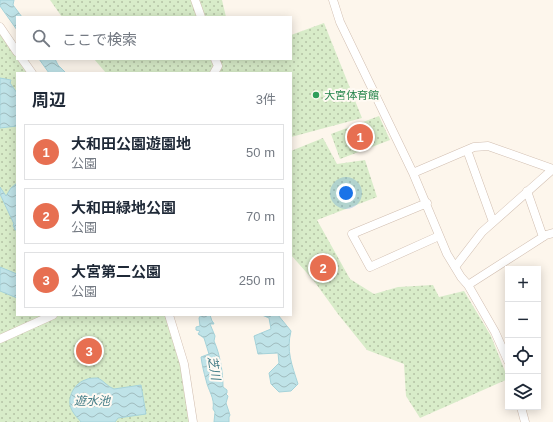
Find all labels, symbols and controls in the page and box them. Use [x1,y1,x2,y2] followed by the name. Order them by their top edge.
[16,16,292,60] search box
[30,27,52,49] icon: search
[62,31,137,48] text: ここで検索
[324,89,379,101] place label: 大宮体育館
[311,90,321,100] marker: 大宮体育館
[32,91,66,110] text: 周辺
[256,92,276,107] text: 3件
[347,122,373,152] pin: 1
[71,135,191,152] text: 大和田公園遊園地
[42,145,50,160] text: 1
[246,145,275,160] text: 50 m
[71,156,97,171] text: 公園
[336,183,356,203] your location
[71,199,176,216] text: 大和田緑地公園
[42,209,50,224] text: 2
[246,209,275,224] text: 70 m
[71,220,97,235] text: 公園
[310,253,336,283] pin: 2
[71,263,161,280] text: 大宮第二公園
[505,266,541,410] map controls
[505,266,541,302] button: +
[42,273,50,288] text: 3
[239,273,275,288] text: 250 m
[71,284,97,299] text: 公園
[505,302,541,338] button: −
[76,336,102,366] pin: 3
[505,338,541,374] button: locate
[205,355,223,383] water label: 芝川
[505,374,541,410] button: layers
[74,394,111,408] water label: 遊水池

